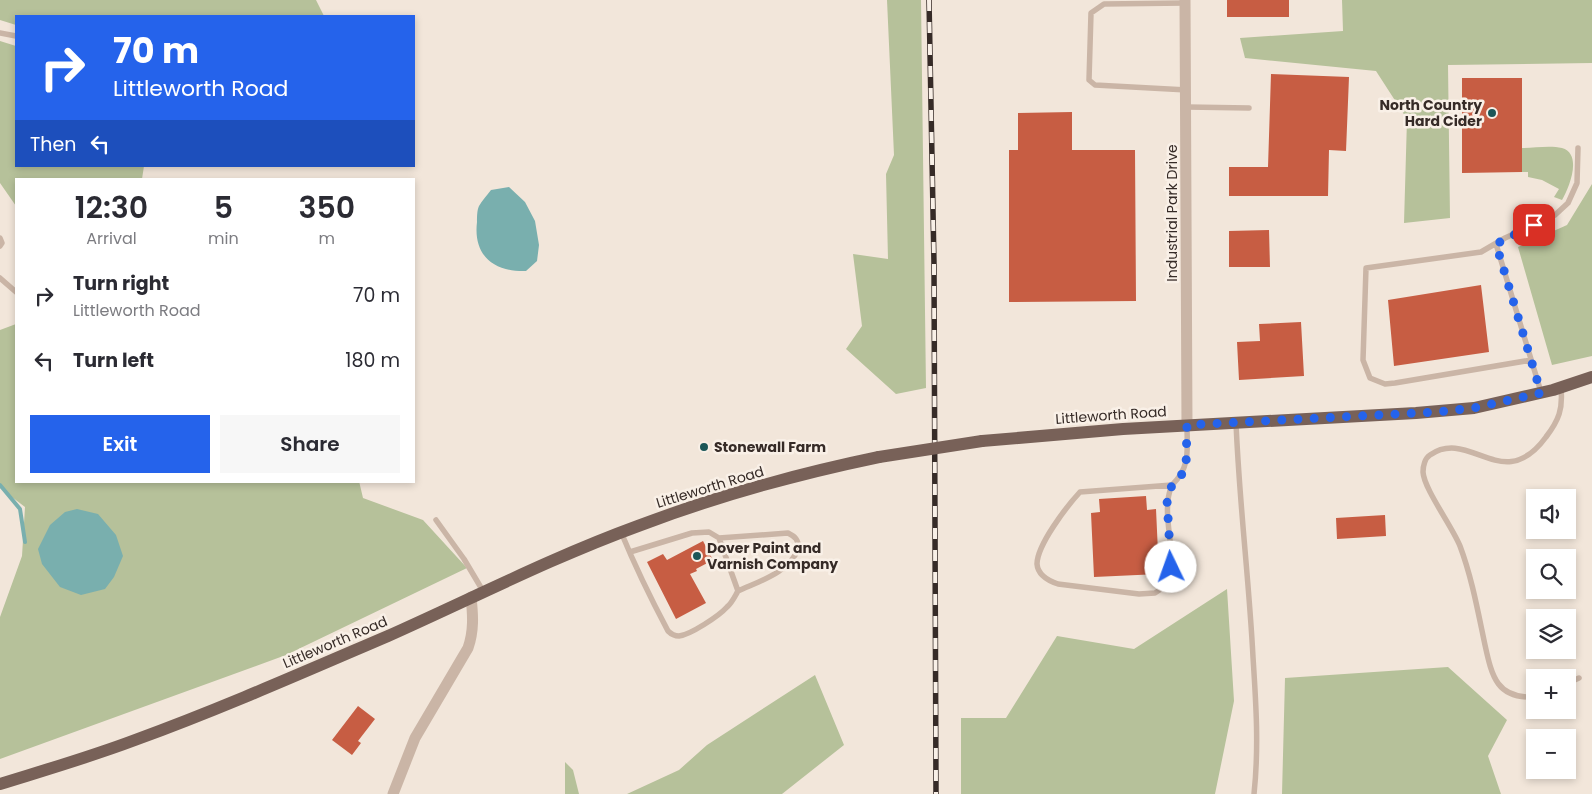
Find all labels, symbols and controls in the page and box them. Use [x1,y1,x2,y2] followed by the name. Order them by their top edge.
[113,26,199,75] text: 70 m
[30,35,95,100] icon: right
[113,73,288,104] text: Littleworth Road
[1379,95,1482,131] place label: North Country Hard Cider
[1486,107,1498,119] marker: North Country Hard Cider
[86,130,114,158] icon: left
[30,131,76,158] text: Then
[1162,144,1182,282] street label: Industrial Park Drive
[75,186,148,229] text: 12:30
[214,186,233,229] text: 5
[298,186,355,229] text: 350
[1513,204,1555,246] pin
[1520,211,1548,239] icon: arrive
[86,227,137,250] text: Arrival
[208,227,239,250] text: min
[319,227,335,250] text: m
[73,270,169,297] text: Turn right
[30,282,58,310] icon: right
[353,282,400,309] text: 70 m
[73,299,201,322] text: Littleworth Road
[30,347,58,375] icon: left
[73,347,154,374] text: Turn left
[345,347,400,374] text: 180 m
[1055,401,1167,429] street label: Littleworth Road
[30,415,210,473] button: Exit
[220,415,400,473] button: Share
[714,437,826,457] place label: Stonewall Farm
[698,441,710,453] marker: Stonewall Farm
[654,461,766,513] street label: Littleworth Road
[1526,489,1576,779] map controls
[1526,489,1576,539] button: sound
[707,538,838,574] place label: Dover Paint and Varnish Company
[1144,540,1196,592] position arrow
[1526,549,1576,599] button: search
[691,550,703,562] marker: Dover Paint and Varnish Company
[1526,609,1576,659] button: layers
[280,611,390,673] street label: Littleworth Road
[1526,669,1576,719] button: +
[1526,729,1576,779] button: −

